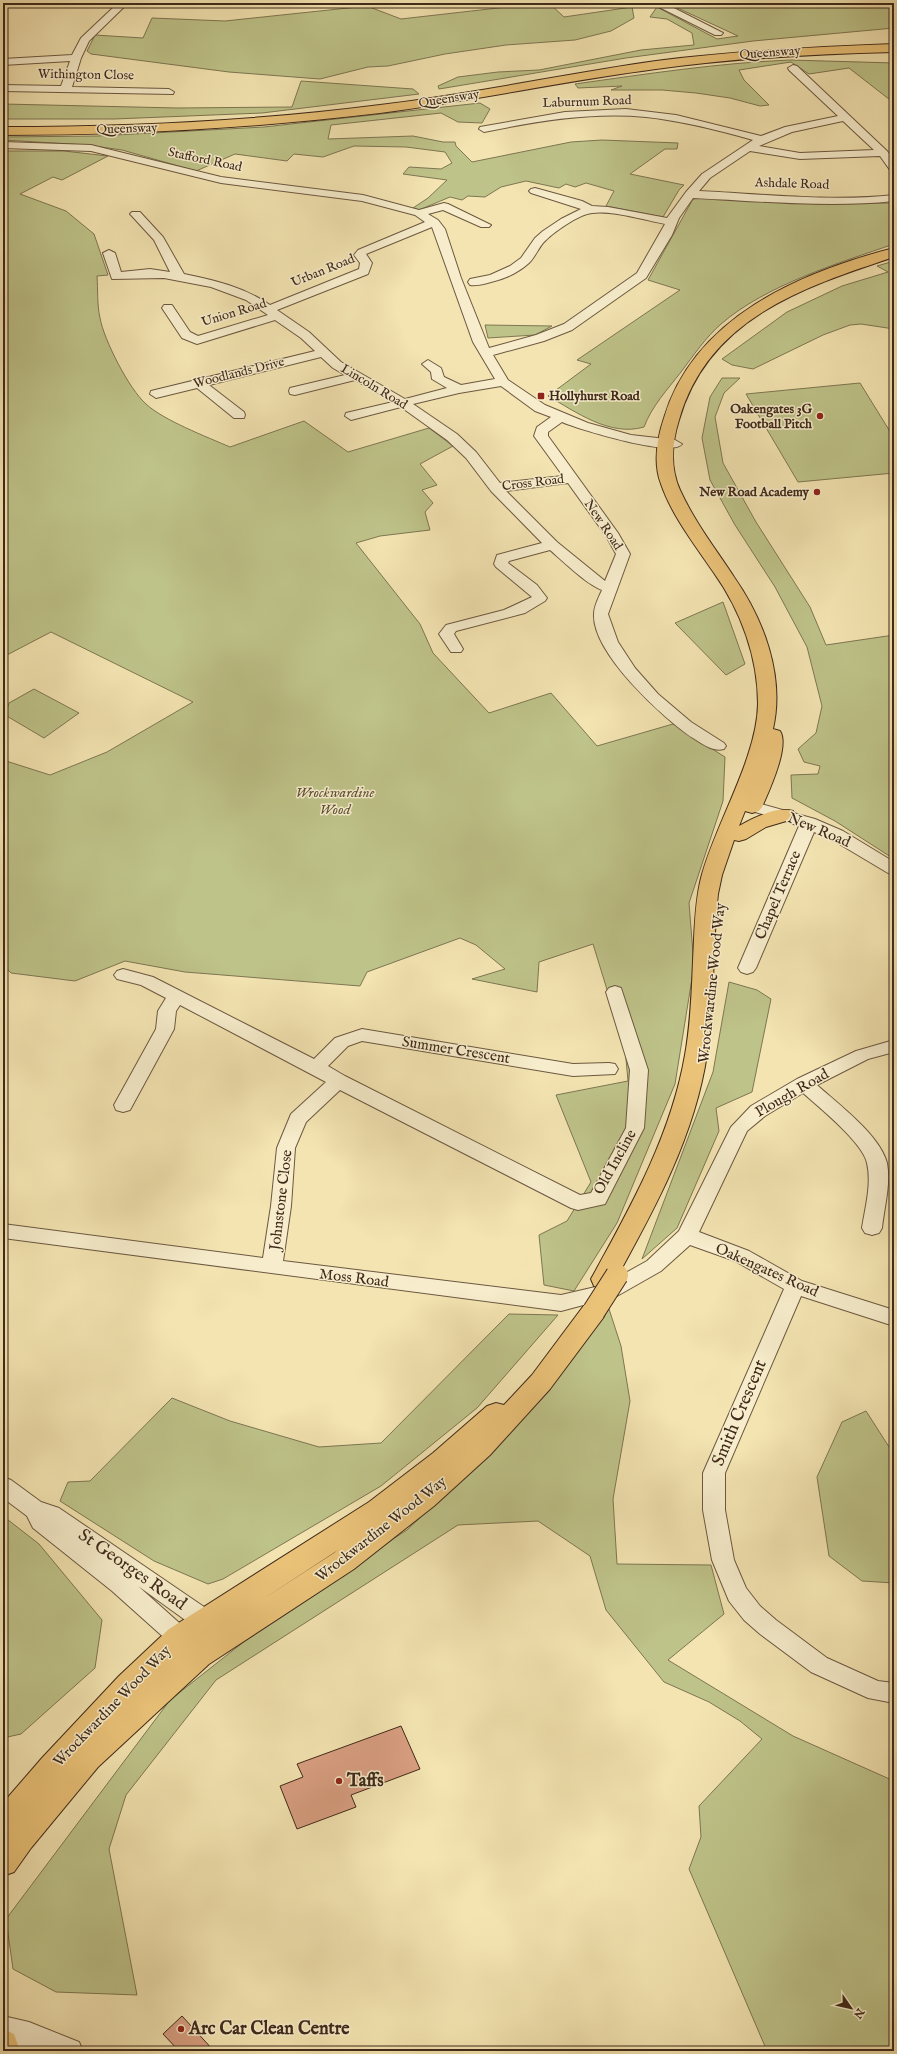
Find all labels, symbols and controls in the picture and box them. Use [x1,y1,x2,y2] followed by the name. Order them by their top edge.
[739,42,802,64] street label: Queensway
[38,66,134,84] street label: Withington Close
[417,86,481,112] street label: Queensway
[542,92,632,112] street label: Laburnum Road
[96,119,159,139] street label: Queensway
[166,144,244,176] street label: Stafford Road
[753,174,830,194] street label: Ashdale Road
[289,251,357,291] street label: Urban Road
[199,295,269,331] street label: Union Road
[192,353,286,393] street label: Woodlands Drive
[338,360,411,414] street label: Lincoln Road
[549,388,641,405] place label: Hollyhurst Road
[536,391,546,401] marker: Hollyhurst Road
[730,401,813,433] place label: Oakengates 3G Football Pitch
[815,411,825,421] marker: Oakengates 3G Football Pitch
[501,471,565,495] street label: Cross Road
[698,484,810,501] place label: New Road Academy
[812,487,822,497] marker: New Road Academy
[580,496,626,554] street label: New Road
[295,783,375,819] park label: Wrockwardine Wood
[785,808,854,852] street label: New Road
[751,848,805,942] street label: Chapel Terrace
[694,901,730,1064] street label: Wrockwardine Wood Way
[401,1032,511,1068] street label: Summer Crescent
[752,1064,833,1122] street label: Plough Road
[589,1126,641,1198] street label: Old Incline
[265,1148,297,1253] street label: Johnstone Close
[713,1239,822,1302] street label: Oakengates Road
[318,1264,391,1292] street label: Moss Road
[707,1356,773,1470] street label: Smith Crescent
[312,1471,451,1586] street label: Wrockwardine Wood Way
[73,1524,191,1616] street label: St Georges Road
[49,1641,175,1771] street label: Wrockwardine Wood Way
[346,1770,384,1793] place label: Taffs
[334,1776,344,1786] marker: Taffs
[831,1988,871,2028] north arrow
[850,2004,867,2021] text: N
[188,2018,350,2041] place label: Arc Car Clean Centre
[176,2024,186,2034] marker: Arc Car Clean Centre

